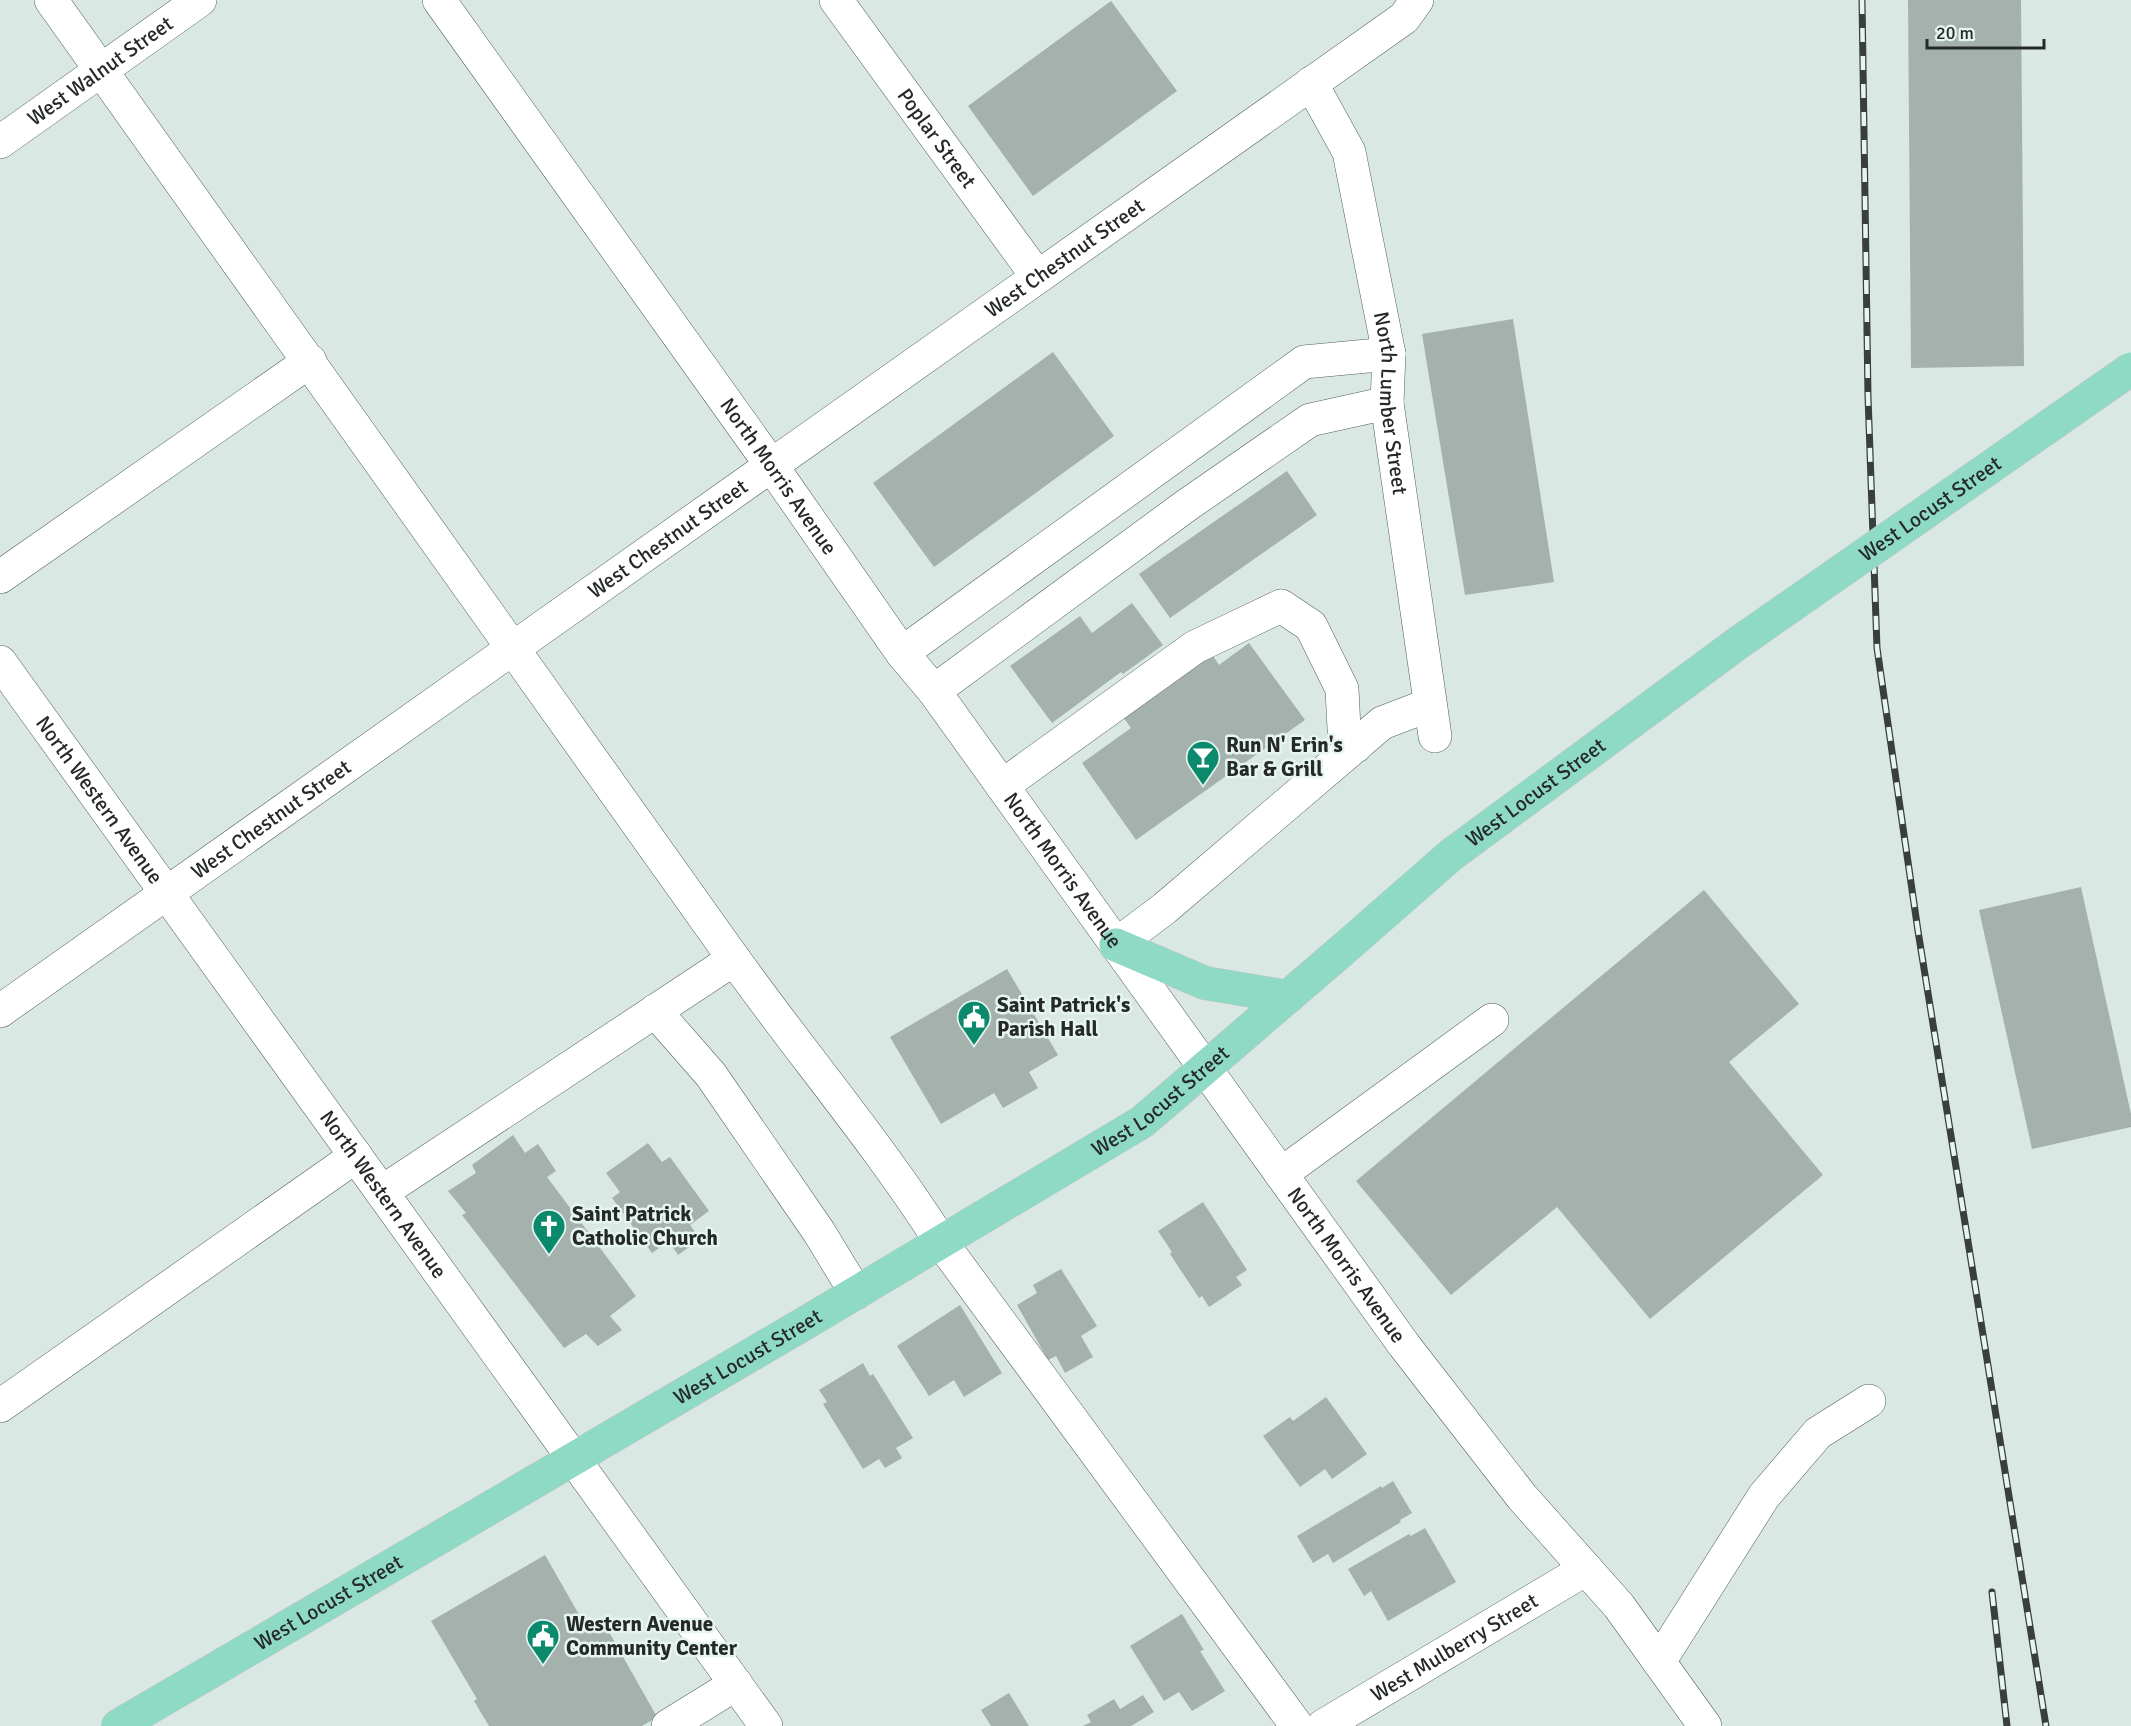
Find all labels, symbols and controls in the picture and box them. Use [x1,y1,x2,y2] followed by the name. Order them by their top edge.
[22,10,178,131] street label: West Walnut Street
[1927,12,2044,50] scale bar
[1936,22,1974,44] text: 20 m
[892,83,982,193] street label: Poplar Street
[980,193,1150,323] street label: West Chestnut Street
[1368,309,1413,496] street label: North Lumber Street
[714,393,843,560] street label: North Morris Avenue
[1854,450,2006,567] street label: West Locust Street
[583,473,753,604] street label: West Chestnut Street
[30,711,169,889] street label: North Western Avenue
[1226,732,1343,782] place label: Run N' Erin's Bar & Grill
[1461,732,1611,853] street label: West Locust Street
[1185,739,1221,786] bar icon: Run N' Erin's Bar & Grill
[186,754,356,885] street label: West Chestnut Street
[998,787,1128,953] street label: North Morris Avenue
[997,992,1130,1042] place label: Saint Patrick's Parish Hall
[956,999,992,1046] public building icon: Saint Patrick's Parish Hall
[1087,1040,1235,1162] street label: West Locust Street
[314,1105,452,1283] street label: North Western Avenue
[1282,1182,1411,1348] street label: North Morris Avenue
[572,1201,718,1251] place label: Saint Patrick Catholic Church
[531,1208,567,1255] church icon: Saint Patrick Catholic Church
[669,1303,827,1410] street label: West Locust Street
[250,1549,407,1656] street label: West Locust Street
[1366,1588,1543,1707] street label: West Mulberry Street
[566,1611,738,1661] place label: Western Avenue Community Center
[525,1618,561,1665] public building icon: Western Avenue Community Center

